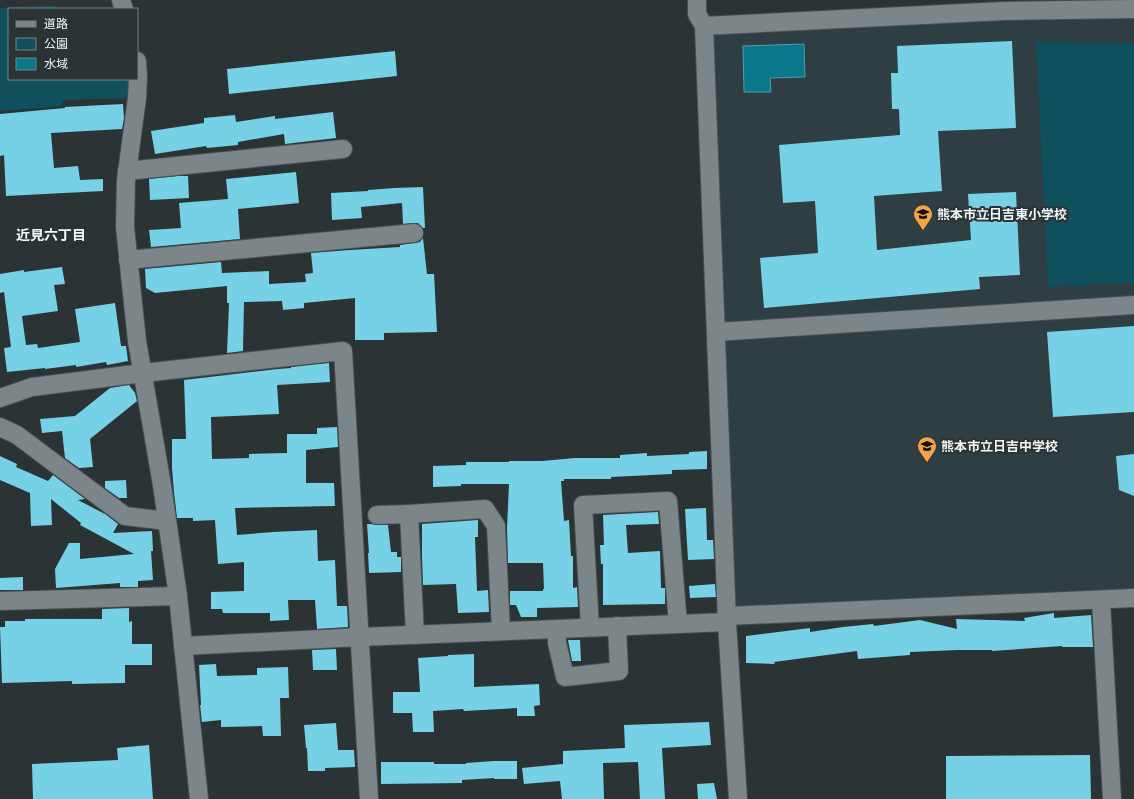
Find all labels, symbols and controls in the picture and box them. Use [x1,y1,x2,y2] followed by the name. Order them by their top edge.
[8,8,138,80] legend
[44,16,68,32] text: 道路
[44,36,68,52] text: 公園
[44,56,68,72] text: 水域
[912,203,934,231] school or university icon: 熊本市立日吉東小学校
[937,206,1067,223] place label: 熊本市立日吉東小学校
[16,226,86,244] district label: 近見六丁目
[916,435,938,463] school or university icon: 熊本市立日吉中学校
[941,438,1058,455] place label: 熊本市立日吉中学校

